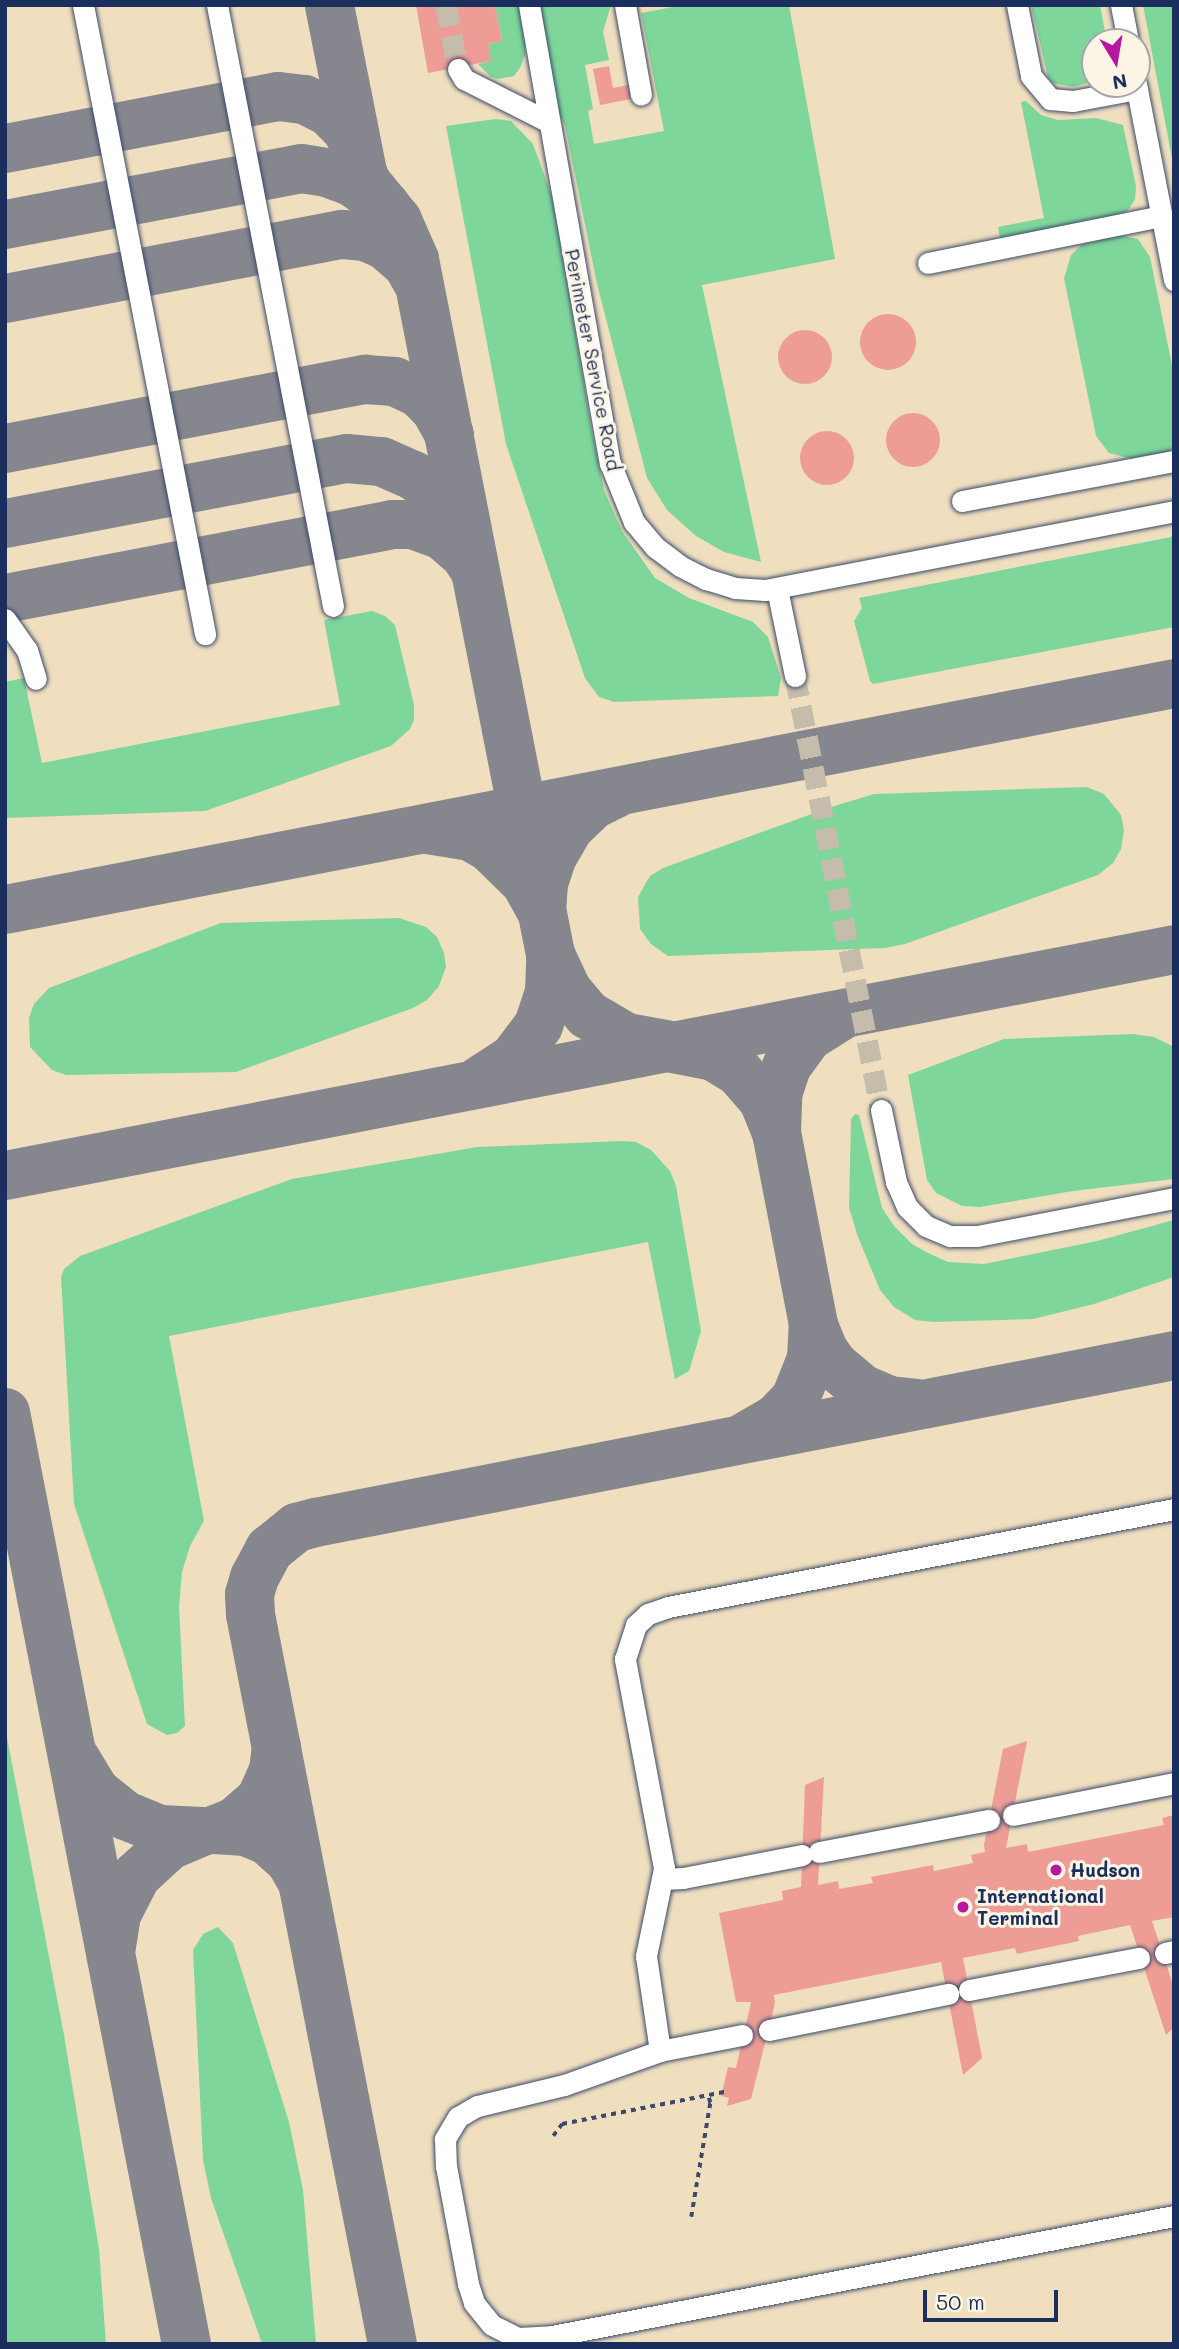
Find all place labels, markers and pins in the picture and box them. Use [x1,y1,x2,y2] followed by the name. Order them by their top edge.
[1070,1859,1140,1881] place label: Hudson
[1048,1862,1064,1878] marker: Hudson
[977,1885,1104,1929] place label: International Terminal
[955,1899,971,1915] marker: International Terminal

